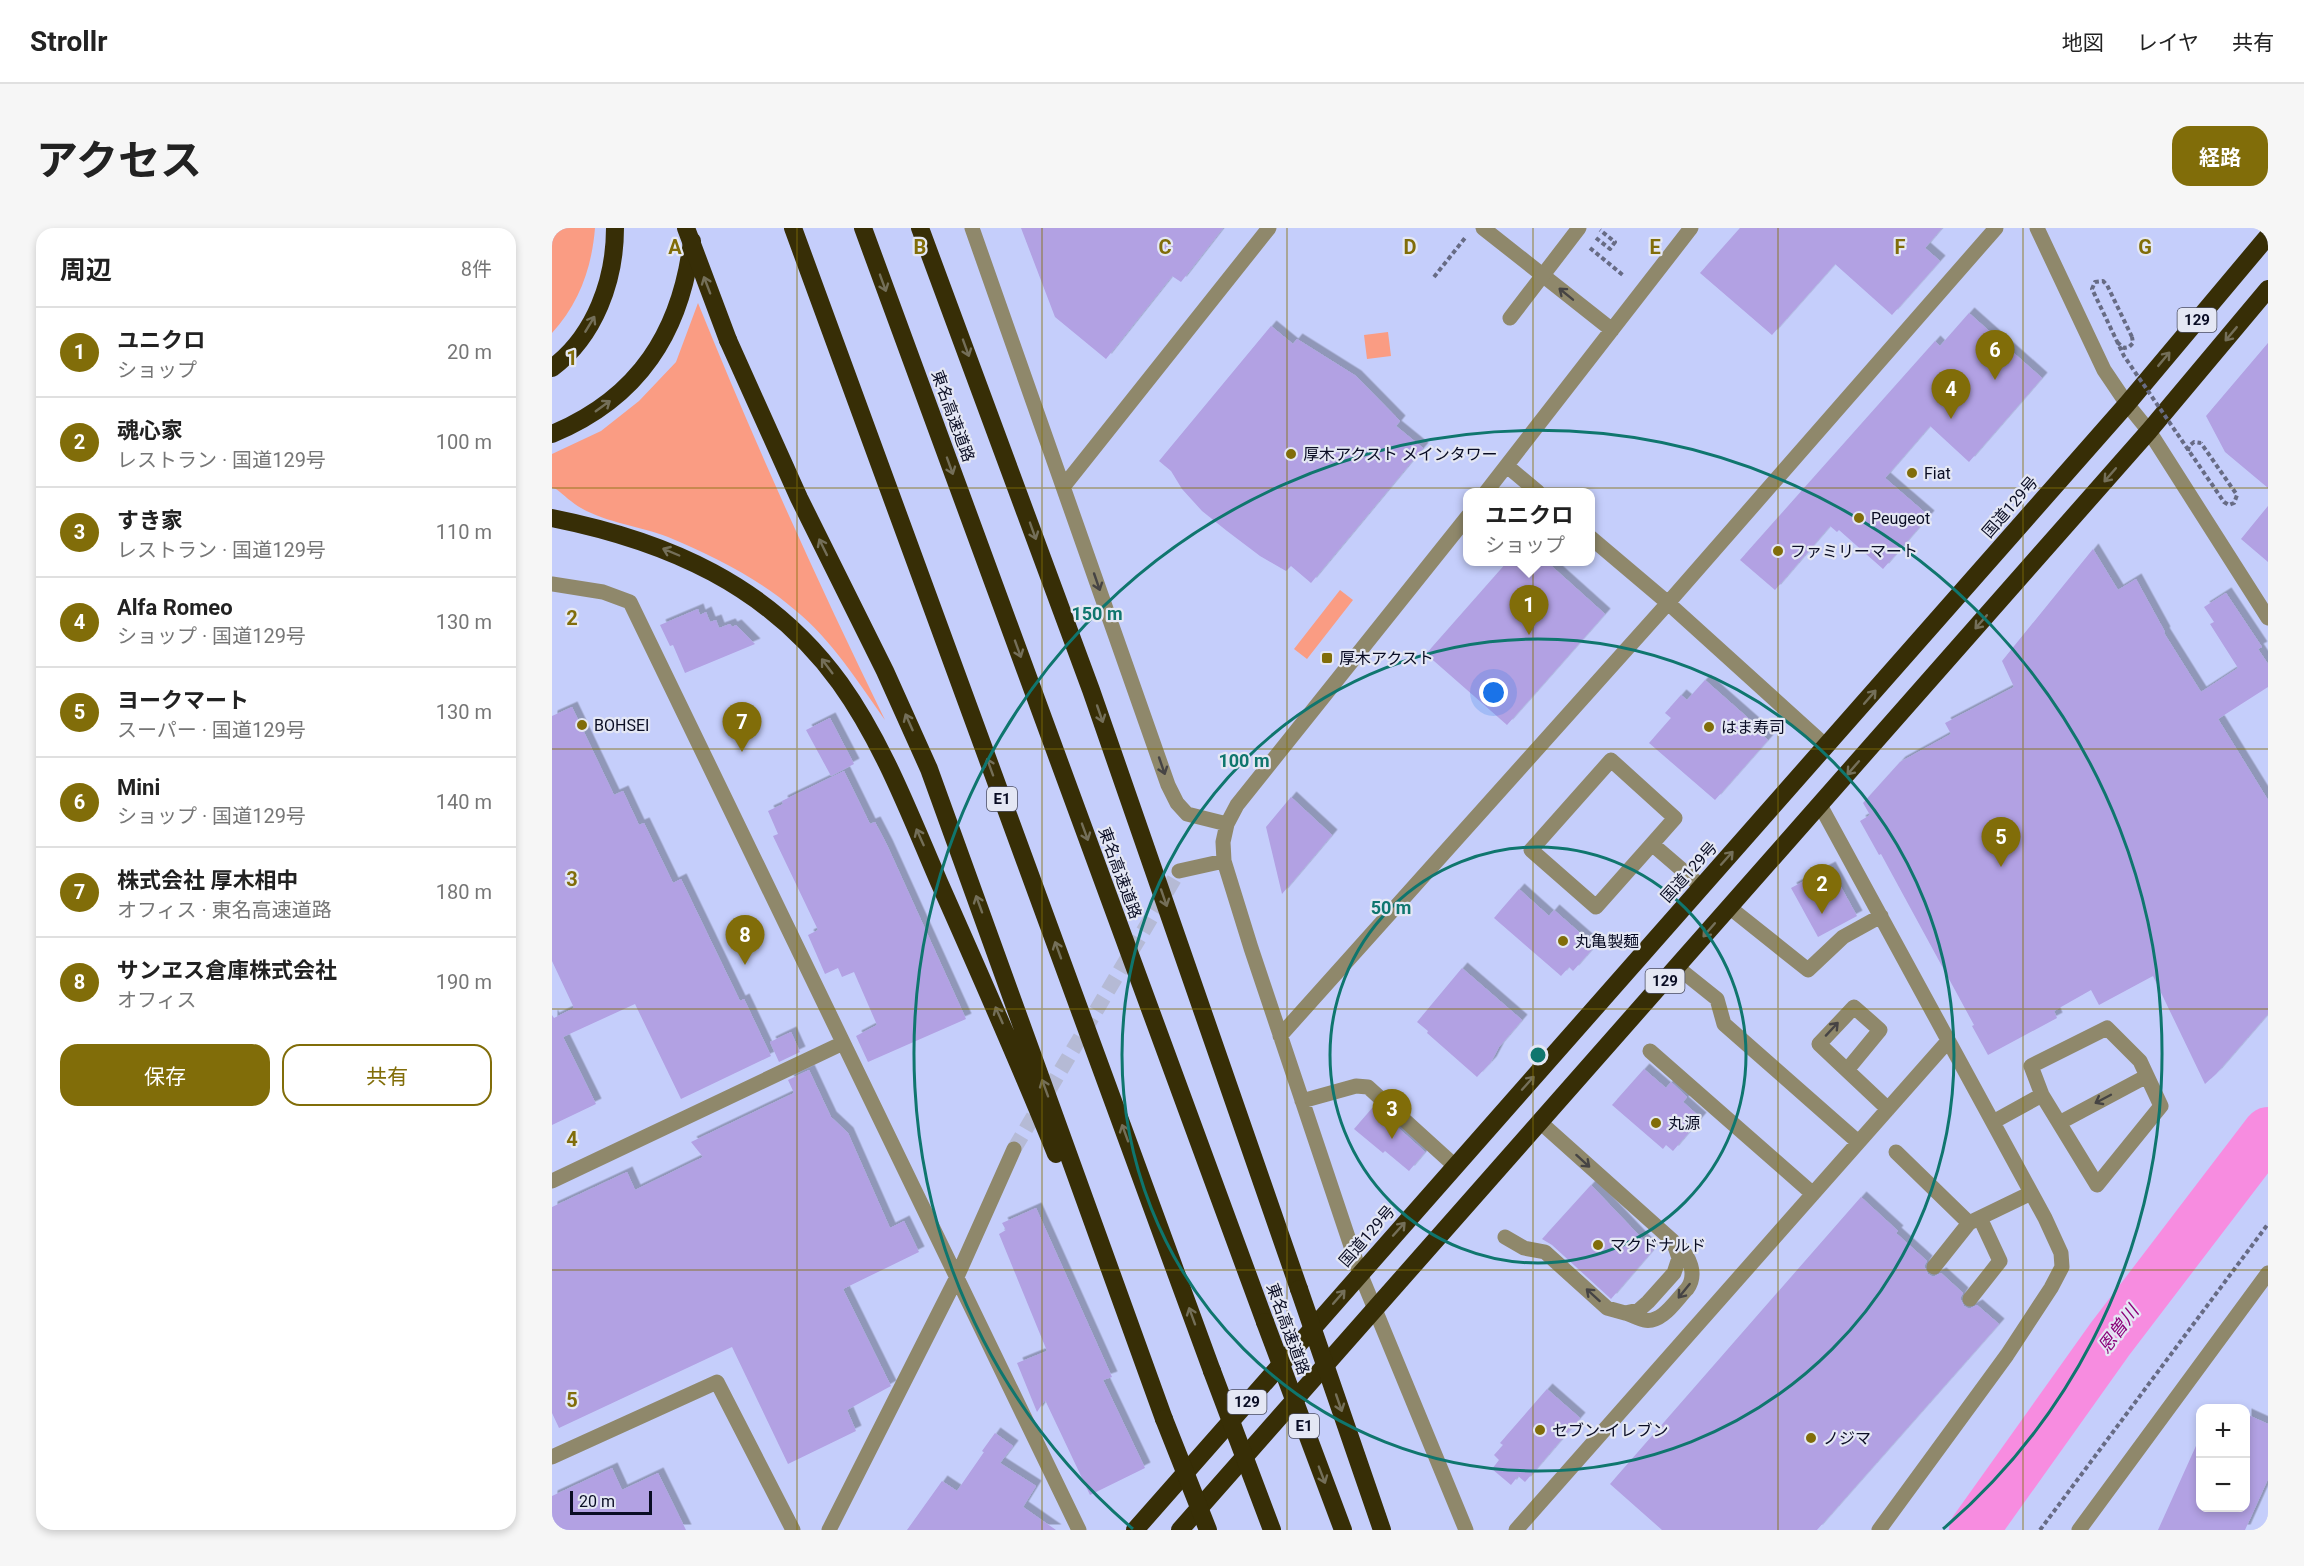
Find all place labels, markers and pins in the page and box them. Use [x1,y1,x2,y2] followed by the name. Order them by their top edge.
[1976,330,2014,380] pin: 6
[1932,370,1970,419] pin: 4
[1303,445,1498,464] place label: 厚木アクスト メインタワー
[1284,447,1298,461] marker: 厚木アクスト メインタワー
[1924,464,1951,483] place label: Fiat
[1905,466,1919,480] marker: Fiat
[1871,509,1930,528] place label: Peugeot
[1852,511,1866,525] marker: Peugeot
[1790,542,1918,561] place label: ファミリーマート
[1771,544,1785,558] marker: ファミリーマート
[1510,586,1548,635] pin: 1
[1339,649,1434,668] place label: 厚木アクスト
[1320,651,1334,665] marker: 厚木アクスト
[722,702,762,752] pin: 7
[594,716,649,735] place label: BOHSEI
[575,718,589,732] marker: BOHSEI
[1721,718,1785,737] place label: はま寿司
[1702,720,1716,734] marker: はま寿司
[1982,818,2020,867] pin: 5
[1802,864,1842,914] pin: 2
[726,916,764,965] pin: 8
[1575,932,1639,951] place label: 丸亀製麺
[1556,934,1570,948] marker: 丸亀製麺
[1528,1045,1548,1065] centre of rings
[1372,1090,1412,1139] pin: 3
[1668,1114,1700,1133] place label: 丸源
[1649,1116,1663,1130] marker: 丸源
[1610,1236,1706,1255] place label: マクドナルド
[1591,1238,1605,1252] marker: マクドナルド
[1552,1421,1668,1440] place label: セブン-イレブン
[1533,1423,1547,1437] marker: セブン-イレブン
[1823,1429,1871,1448] place label: ノジマ
[1804,1431,1818,1445] marker: ノジマ

